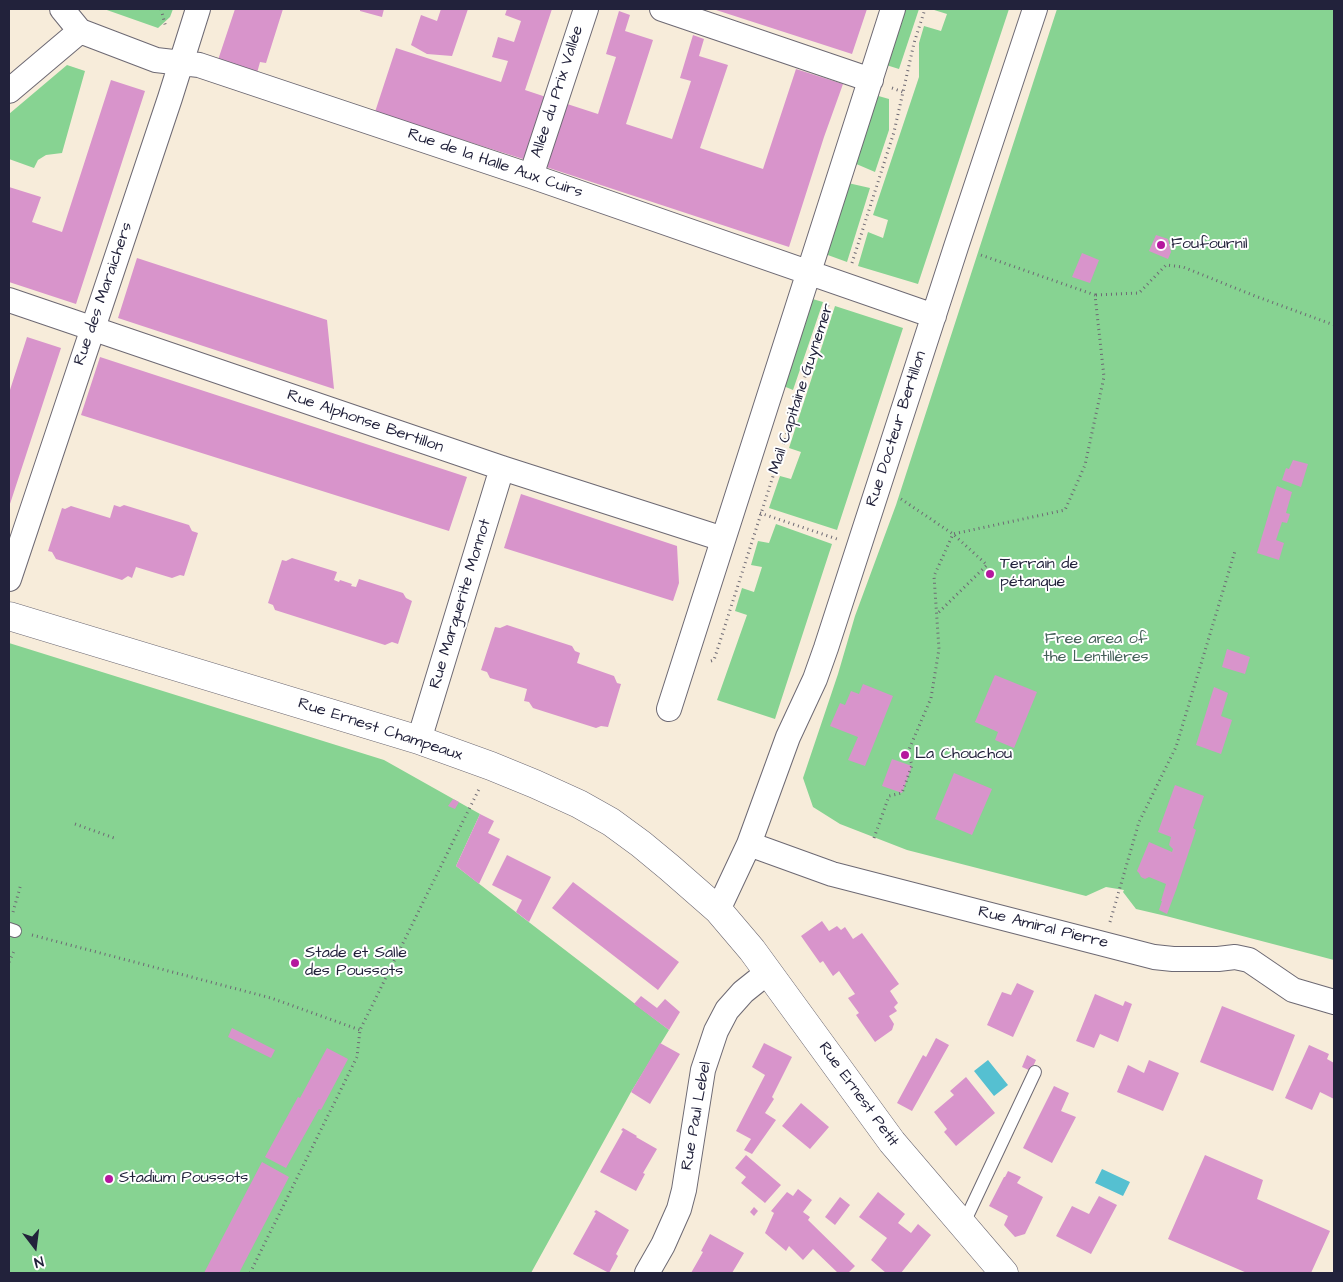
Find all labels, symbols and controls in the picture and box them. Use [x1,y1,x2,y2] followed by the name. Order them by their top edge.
[528,24,588,160] street label: Allée du Prix Vallée
[405,125,585,203] street label: Rue de la Halle Aux Cuirs
[70,220,138,368] street label: Rue des Maraichers
[1171,235,1248,255] place label: Foufournil
[1155,239,1167,251] marker: Foufournil
[765,301,839,477] street label: Mail Capitaine Guynemer
[863,349,931,509] street label: Rue Docteur Bertillon
[284,386,446,458] street label: Rue Alphonse Bertillon
[426,517,496,691] street label: Rue Marguerite Monnot
[1000,555,1078,593] place label: Terrain de pétanque
[984,568,996,580] marker: Terrain de pétanque
[1043,630,1149,668] park label: Free area of the Lentillères
[295,694,465,766] street label: Rue Ernest Champeaux
[915,745,1012,765] place label: La Chouchou
[899,749,911,761] marker: La Chouchou
[976,903,1110,953] street label: Rue Amiral Pierre
[305,944,407,982] place label: Stade et Salle des Poussots
[289,957,301,969] marker: Stade et Salle des Poussots
[814,1039,902,1151] street label: Rue Ernest Petit
[678,1060,716,1172] street label: Rue Paul Lebel
[119,1169,248,1189] place label: Stadium Poussots
[103,1173,115,1185] marker: Stadium Poussots
[10,1222,60,1272] north arrow
[32,1251,46,1272] text: N

